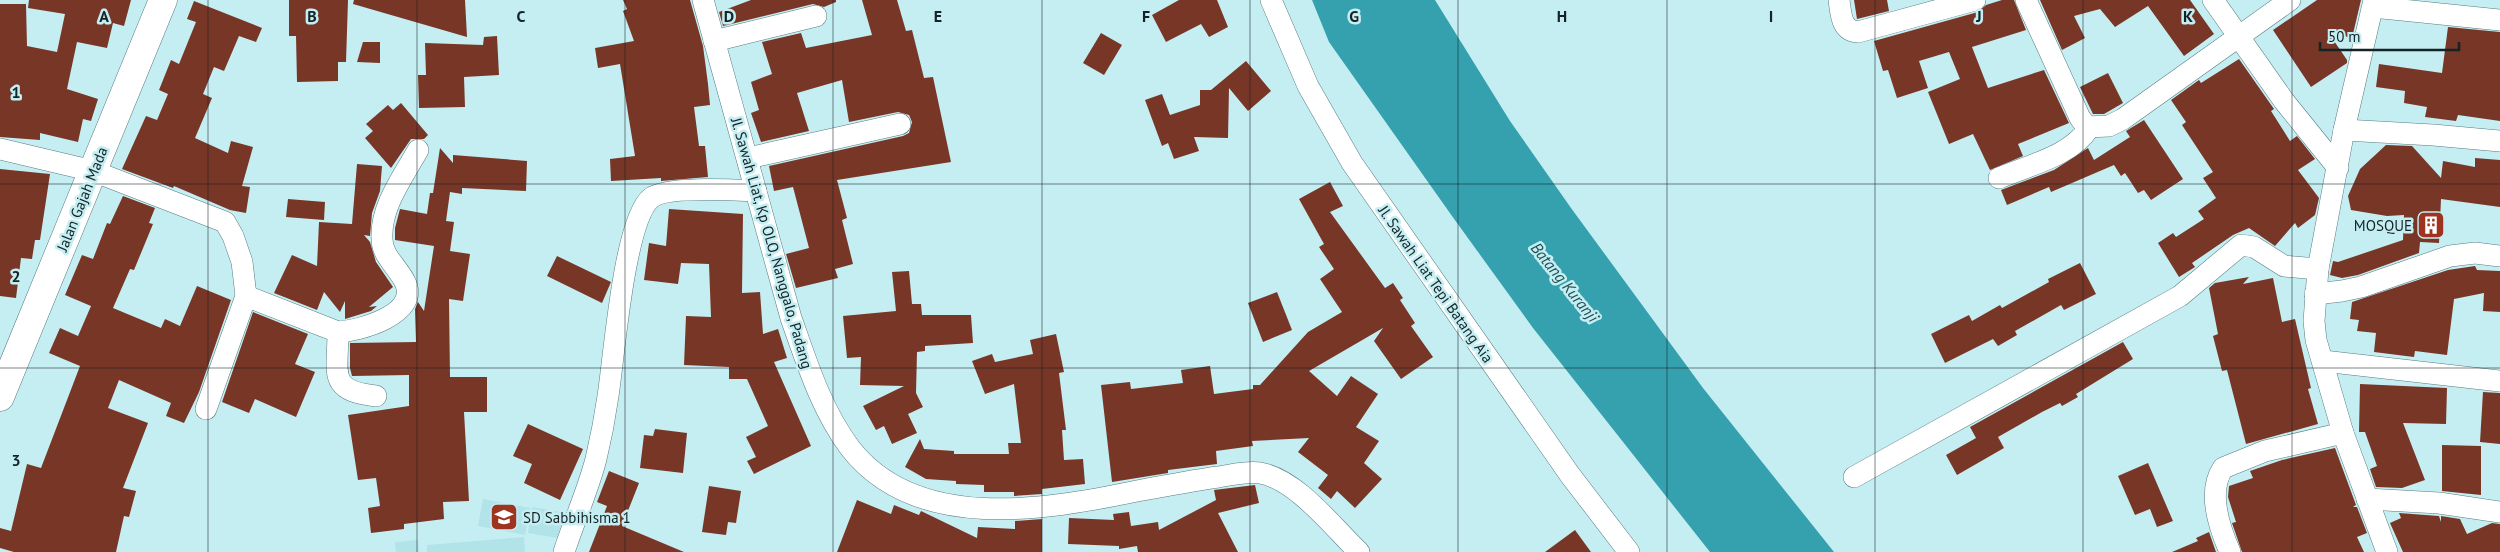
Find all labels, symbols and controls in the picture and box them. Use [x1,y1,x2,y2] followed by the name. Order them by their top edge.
[99,6,109,26] text: A
[307,6,317,26] text: B
[517,6,526,26] text: C
[724,6,734,26] text: D
[934,6,942,26] text: E
[1142,6,1150,26] text: F
[1349,6,1359,26] text: G
[1557,6,1567,26] text: H
[1769,6,1773,26] text: I
[1975,6,1982,26] text: J
[2183,6,2193,26] text: K
[2320,20,2459,52] scale bar
[2328,27,2361,46] text: 50 m
[11,82,21,102] text: 1
[727,114,817,371] street label: Jl. Sawah Liat, Kp OLO, Nanggalo, Padang
[52,144,112,255] street label: Jalan Gajah Mada
[1374,201,1498,366] street label: Jl. Sawah Liat Tepi Batang Aia
[2416,210,2446,240] building icon: MOSQUE
[2354,216,2412,235] place label: MOSQUE
[1527,238,1604,327] water label: Batang Kuranji
[11,266,21,286] text: 2
[11,450,21,470] text: 3
[489,502,519,532] school or university icon: SD Sabbihisma 1
[523,508,631,527] place label: SD Sabbihisma 1

